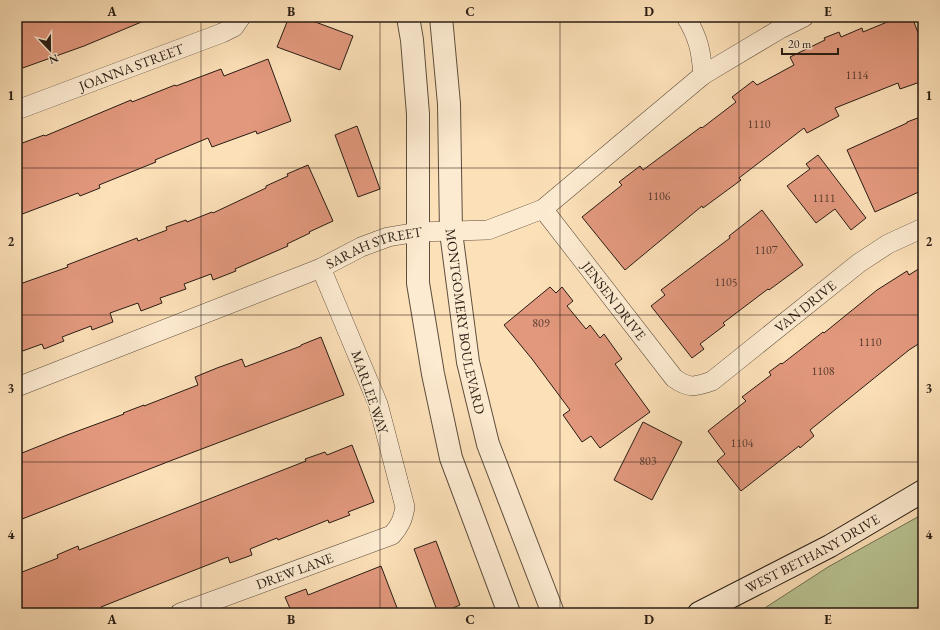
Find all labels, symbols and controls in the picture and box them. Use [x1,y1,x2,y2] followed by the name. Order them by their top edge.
[106,3,117,20] text: A
[287,3,295,20] text: B
[465,3,475,20] text: C
[644,3,654,20] text: D
[824,3,832,20] text: E
[30,30,70,70] north arrow
[782,30,838,56] scale bar
[788,36,812,52] text: 20 m
[75,39,187,95] street label: JOANNA STREET
[47,51,60,67] text: N
[845,67,869,83] house number: 1114
[8,87,15,104] text: 1
[926,87,933,104] text: 1
[747,116,771,132] house number: 1110
[647,188,671,204] house number: 1106
[812,190,836,206] house number: 1111
[323,222,424,273] street label: SARAH STREET
[442,228,490,417] street label: MONTGOMERY BOULEVARD
[8,233,15,250] text: 2
[926,233,933,250] text: 2
[754,242,778,258] house number: 1107
[577,257,650,344] street label: JENSEN DRIVE
[714,274,738,290] house number: 1105
[771,276,840,336] street label: VAN DRIVE
[532,315,550,331] house number: 809
[858,334,882,350] house number: 1110
[347,348,393,437] street label: MARLEE WAY
[811,363,835,379] house number: 1108
[8,380,15,397] text: 3
[926,380,933,397] text: 3
[730,435,754,451] house number: 1104
[639,453,657,469] house number: 803
[742,510,883,597] street label: WEST BETHANY DRIVE
[8,526,15,543] text: 4
[926,526,933,543] text: 4
[253,548,336,593] street label: DREW LANE
[106,611,117,628] text: A
[287,611,295,628] text: B
[465,611,475,628] text: C
[644,611,654,628] text: D
[824,611,832,628] text: E

